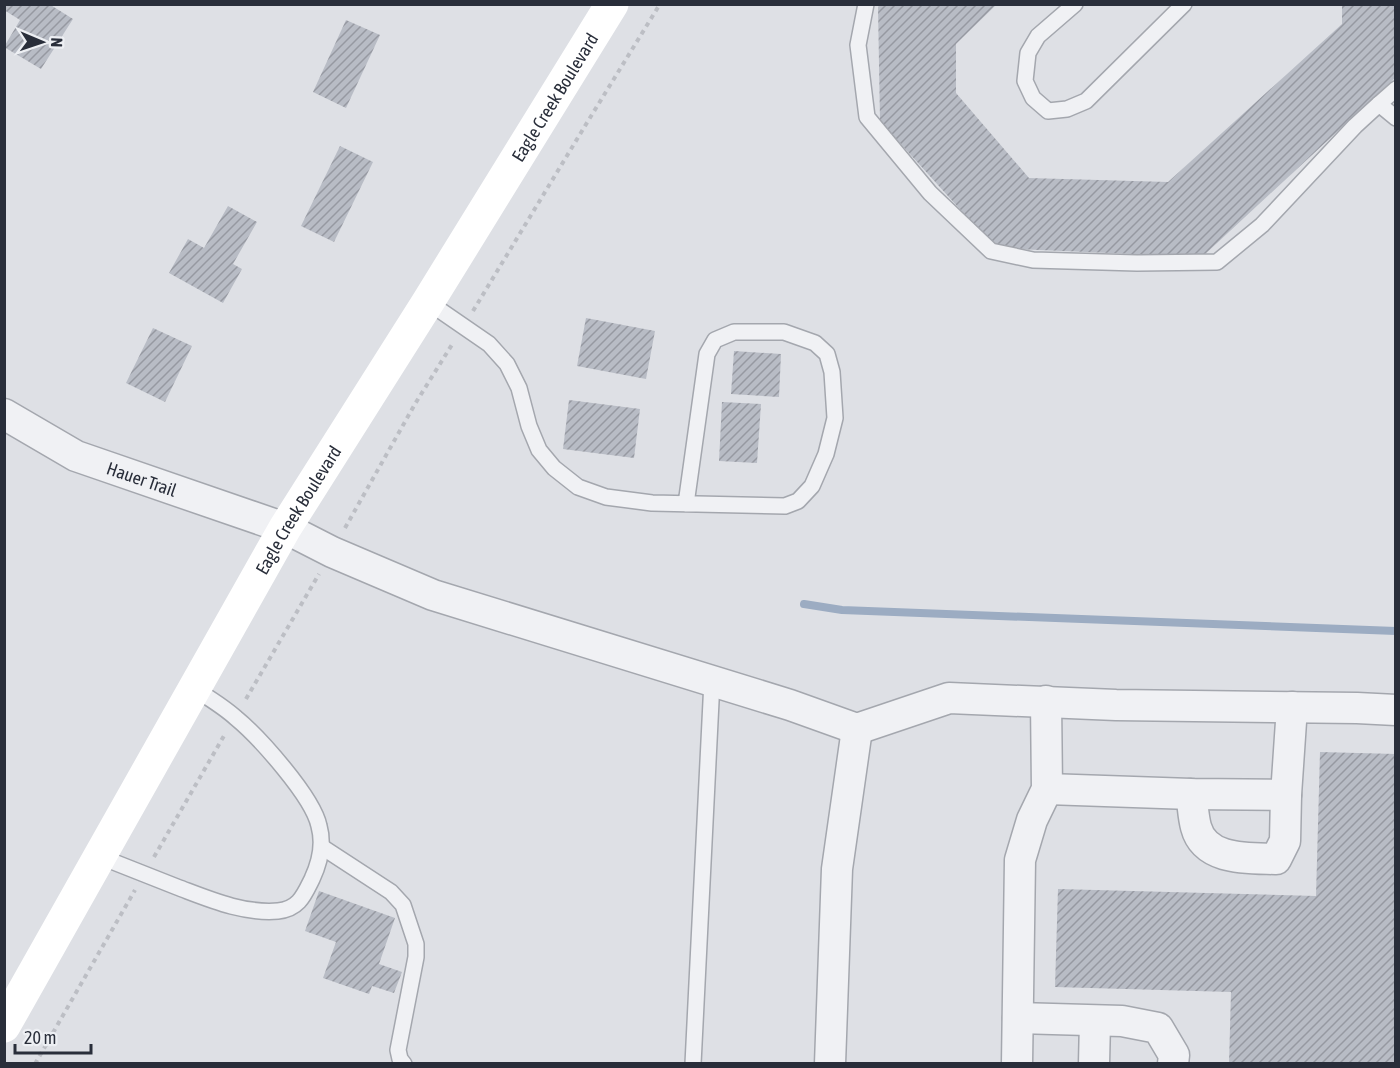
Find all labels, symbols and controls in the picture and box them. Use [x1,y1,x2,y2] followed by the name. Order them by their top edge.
[12,12,72,72] north arrow
[507,29,602,165] street label: Eagle Creek Boulevard
[48,37,66,48] text: N
[251,442,345,578] street label: Eagle Creek Boulevard
[104,457,180,501] street label: Hauer Trail
[15,1017,92,1055] scale bar
[24,1027,56,1048] text: 20 m

